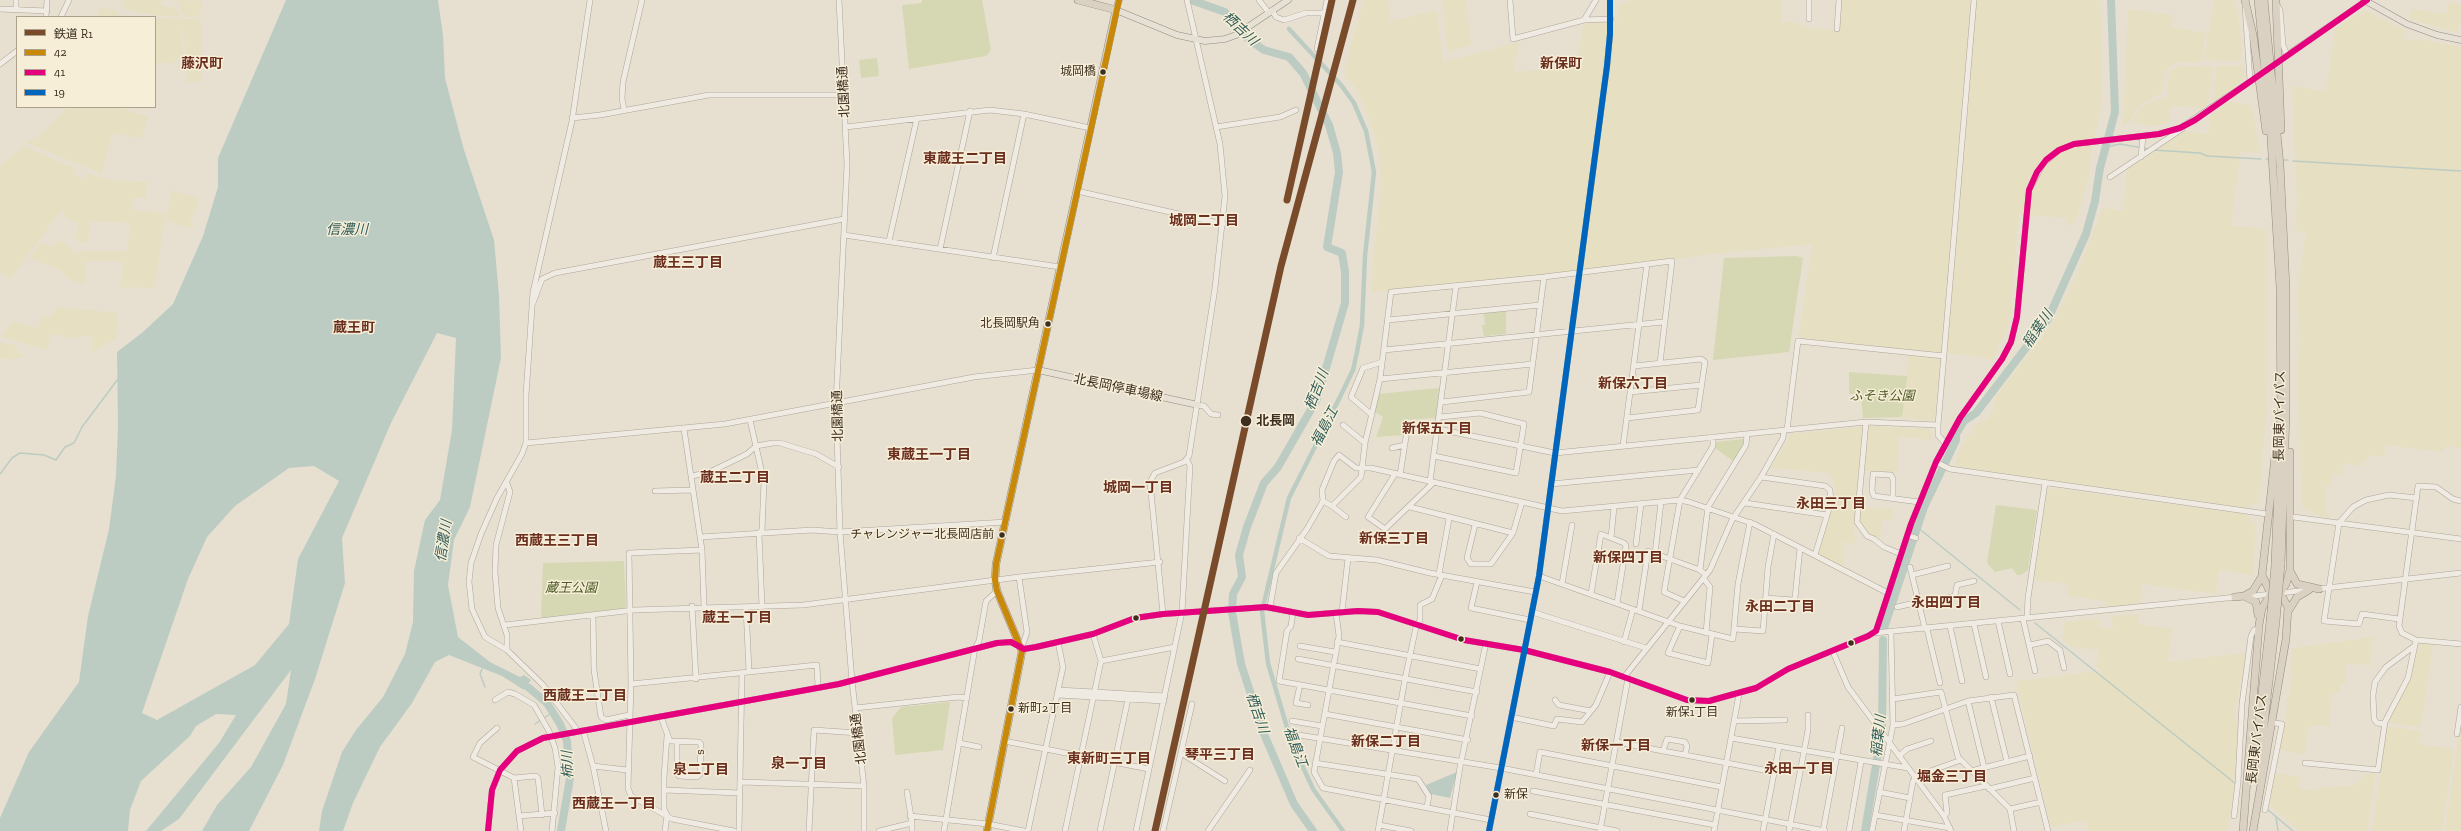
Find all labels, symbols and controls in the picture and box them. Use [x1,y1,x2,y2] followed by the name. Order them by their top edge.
[1219,9,1261,49] water label: 栖吉川
[16,16,156,108] legend
[54,27,93,41] text: 鉄道 R1
[54,45,67,59] text: 42
[181,56,223,72] district label: 藤沢町
[1540,56,1582,72] district label: 新保町
[54,65,65,79] text: 41
[1060,65,1096,79] place label: 城岡橋
[835,66,853,118] street label: 北園橋通
[1098,67,1108,77] marker: 城岡橋
[54,85,65,99] text: 19
[923,151,1007,167] district label: 東蔵王二丁目
[1169,213,1239,229] district label: 城岡二丁目
[326,222,368,238] water label: 信濃川
[653,255,723,271] district label: 蔵王三丁目
[2019,307,2057,351] water label: 稲葉川
[980,317,1040,331] place label: 北長岡駅角
[1043,319,1053,329] marker: 北長岡駅角
[333,320,375,336] district label: 蔵王町
[1302,367,1332,413] water label: 栖吉川
[2271,370,2289,462] street label: 長岡東バイパス
[1072,371,1164,405] street label: 北長岡停車場線
[1598,376,1668,392] district label: 新保六丁目
[1850,388,1914,404] park label: ふそき公園
[830,390,846,442] street label: 北園橋通
[1308,404,1342,450] water label: 福島江
[1256,413,1295,429] place label: 北長岡
[1239,414,1253,428] marker: 北長岡
[1402,421,1472,437] district label: 新保五丁目
[887,447,971,463] district label: 東蔵王一丁目
[700,470,770,486] district label: 蔵王二丁目
[1103,480,1173,496] district label: 城岡一丁目
[1796,496,1866,512] district label: 永田三丁目
[432,519,456,563] water label: 信濃川
[850,528,994,542] place label: チャレンジャー北長岡店前
[997,530,1007,540] marker: チャレンジャー北長岡店前
[1359,531,1429,547] district label: 新保三丁目
[515,533,599,549] district label: 西蔵王三丁目
[1593,550,1663,566] district label: 新保四丁目
[545,580,597,596] park label: 蔵王公園
[1911,595,1981,611] district label: 永田四丁目
[1745,599,1815,615] district label: 永田二丁目
[702,610,772,626] district label: 蔵王一丁目
[1131,613,1141,623] unlabelled marker
[1456,634,1466,644] unlabelled marker
[1846,638,1856,648] unlabelled marker
[543,688,627,704] district label: 西蔵王二丁目
[1242,690,1272,736] water label: 栖吉川
[2244,693,2270,785] street label: 長岡東バイパス
[1687,695,1697,705] marker: 新保1丁目
[1018,702,1072,716] place label: 新町2丁目
[1006,704,1016,714] marker: 新町2丁目
[1666,706,1718,720] place label: 新保1丁目
[848,712,870,766] street label: 北園橋通
[1868,714,1890,758] water label: 稲葉川
[1280,724,1310,770] water label: 福島江
[1351,734,1421,750] district label: 新保二丁目
[1581,738,1651,754] district label: 新保一丁目
[1185,747,1255,763] district label: 琴平三丁目
[692,749,708,755] street label: s
[559,751,577,779] water label: 柿川
[1067,751,1151,767] district label: 東新町三丁目
[771,756,827,772] district label: 泉一丁目
[1764,761,1834,777] district label: 永田一丁目
[673,762,729,778] district label: 泉二丁目
[1917,769,1987,785] district label: 堀金三丁目
[1504,788,1528,802] place label: 新保
[1491,790,1501,800] marker: 新保
[572,796,656,812] district label: 西蔵王一丁目

